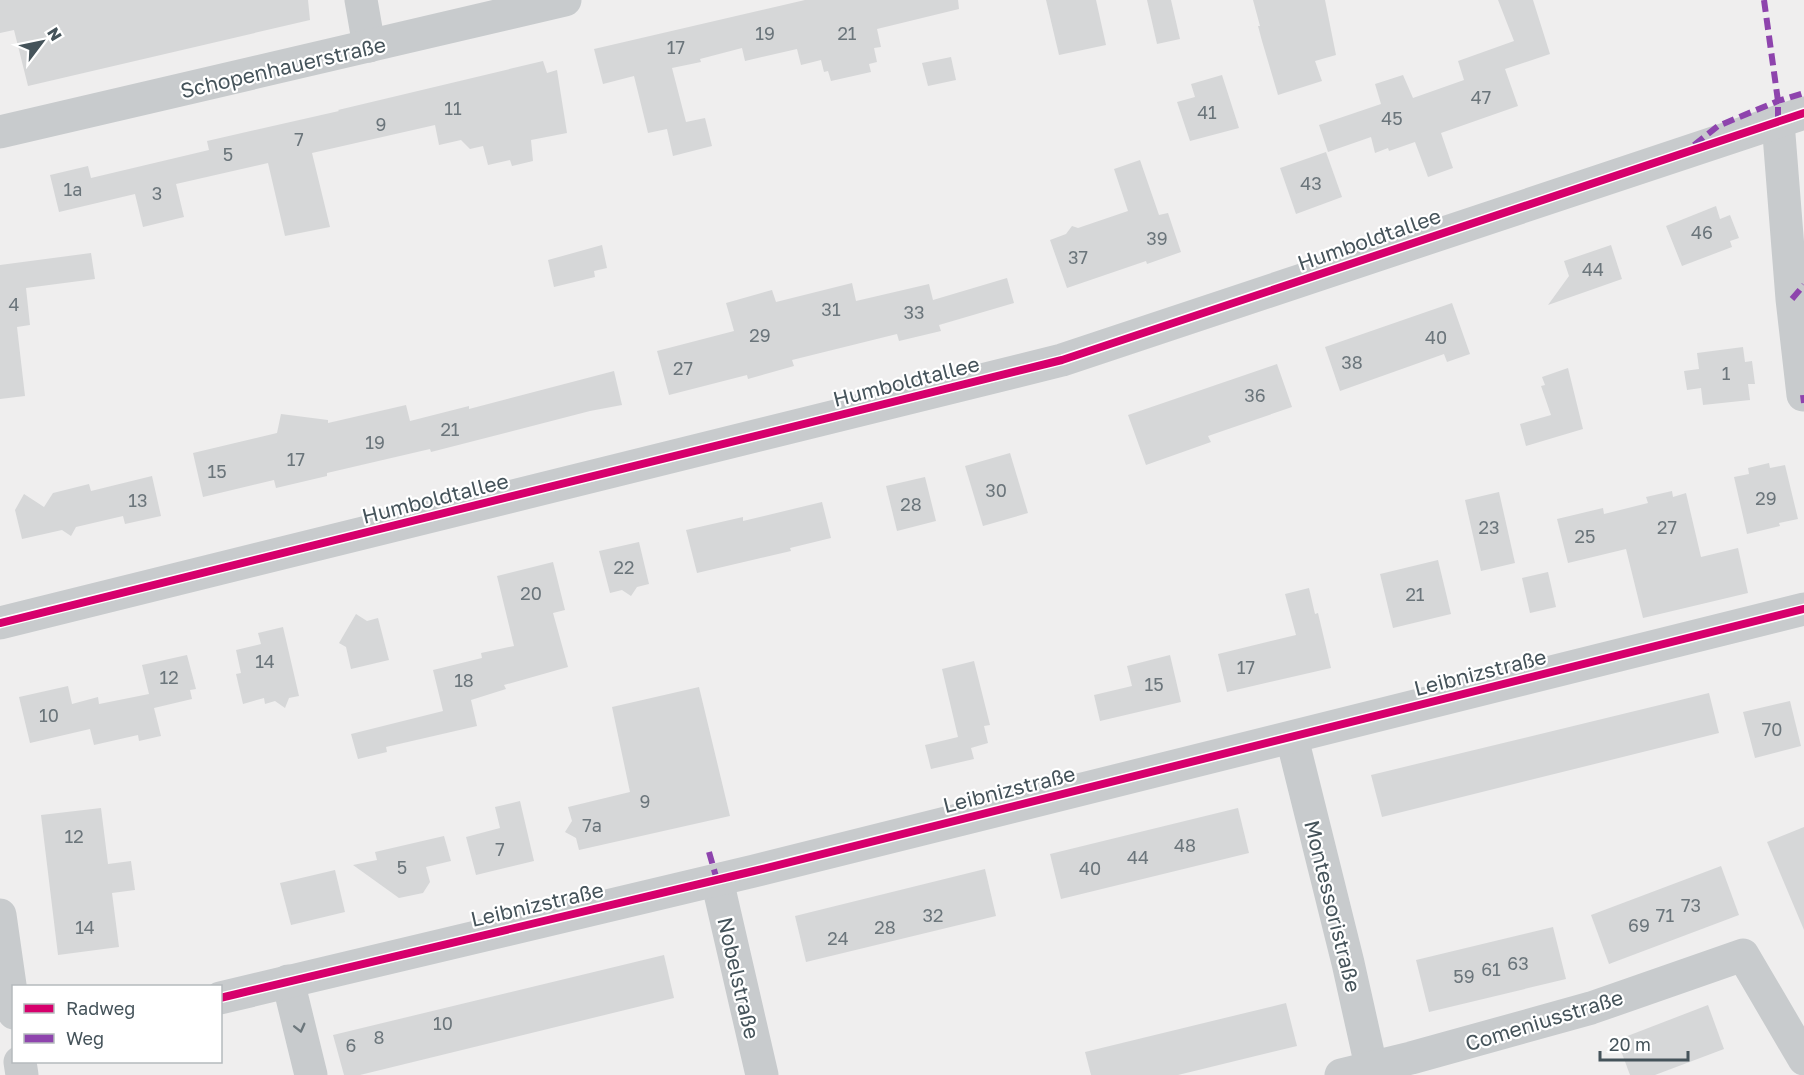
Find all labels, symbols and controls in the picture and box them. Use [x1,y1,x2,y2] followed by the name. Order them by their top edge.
[12,12,72,72] north arrow
[755,22,775,44] house number: 19
[837,22,857,44] house number: 21
[43,24,66,45] text: N
[178,31,388,103] street label: Schopenhauerstraße
[667,36,685,58] house number: 17
[1471,86,1491,108] house number: 47
[444,97,462,119] house number: 11
[1197,101,1217,123] house number: 41
[1381,107,1403,129] house number: 45
[376,113,386,135] house number: 9
[294,128,304,150] house number: 7
[223,143,233,165] house number: 5
[1300,172,1322,194] house number: 43
[64,178,82,200] house number: 1a
[152,182,162,204] house number: 3
[1294,202,1444,276] street label: Humboldtallee
[1691,221,1713,243] house number: 46
[1146,227,1168,249] house number: 39
[1068,246,1088,268] house number: 37
[1582,258,1604,280] house number: 44
[9,293,20,315] house number: 4
[821,298,841,320] house number: 31
[903,301,925,323] house number: 33
[749,324,771,346] house number: 29
[1425,326,1447,348] house number: 40
[830,350,982,412] street label: Humboldtallee
[1341,351,1363,373] house number: 38
[673,357,693,379] house number: 27
[1722,362,1731,384] house number: 1
[1244,384,1266,406] house number: 36
[440,418,460,440] house number: 21
[365,431,385,453] house number: 19
[287,448,305,470] house number: 17
[207,460,227,482] house number: 15
[359,467,511,529] street label: Humboldtallee
[985,479,1007,501] house number: 30
[1755,487,1777,509] house number: 29
[128,489,148,511] house number: 13
[900,493,922,515] house number: 28
[1479,516,1499,538] house number: 23
[1657,516,1677,538] house number: 27
[1575,525,1595,547] house number: 25
[614,556,634,578] house number: 22
[520,582,542,604] house number: 20
[1405,583,1425,605] house number: 21
[1411,643,1549,701] street label: Leibnizstraße
[255,650,275,672] house number: 14
[1237,656,1255,678] house number: 17
[159,666,179,688] house number: 12
[454,669,474,691] house number: 18
[1144,673,1164,695] house number: 15
[39,704,59,726] house number: 10
[1762,718,1782,740] house number: 70
[940,760,1078,818] street label: Leibnizstraße
[640,790,650,812] house number: 9
[582,814,602,836] house number: 7a
[1299,817,1367,995] street label: Montessoristraße
[64,825,84,847] house number: 12
[1174,834,1196,856] house number: 48
[495,838,505,860] house number: 7
[1127,846,1149,868] house number: 44
[397,856,407,878] house number: 5
[1079,857,1101,879] house number: 40
[468,876,606,932] street label: Leibnizstraße
[1681,894,1701,916] house number: 73
[923,904,943,926] house number: 32
[1656,904,1674,926] house number: 71
[1628,914,1650,936] house number: 69
[712,915,766,1041] street label: Nobelstraße
[75,916,95,938] house number: 14
[874,916,896,938] house number: 28
[827,927,849,949] house number: 24
[1507,952,1529,974] house number: 63
[1481,958,1501,980] house number: 61
[1453,965,1475,987] house number: 59
[1462,984,1626,1056] street label: Comeniusstraße
[12,985,222,1063] legend
[66,997,135,1019] text: Radweg
[433,1012,453,1034] house number: 10
[292,1023,305,1033] one-way arrow
[1600,1024,1688,1062] scale bar
[374,1026,384,1048] house number: 8
[66,1027,104,1049] text: Weg
[1609,1033,1651,1055] text: 20 m
[346,1034,356,1056] house number: 6

